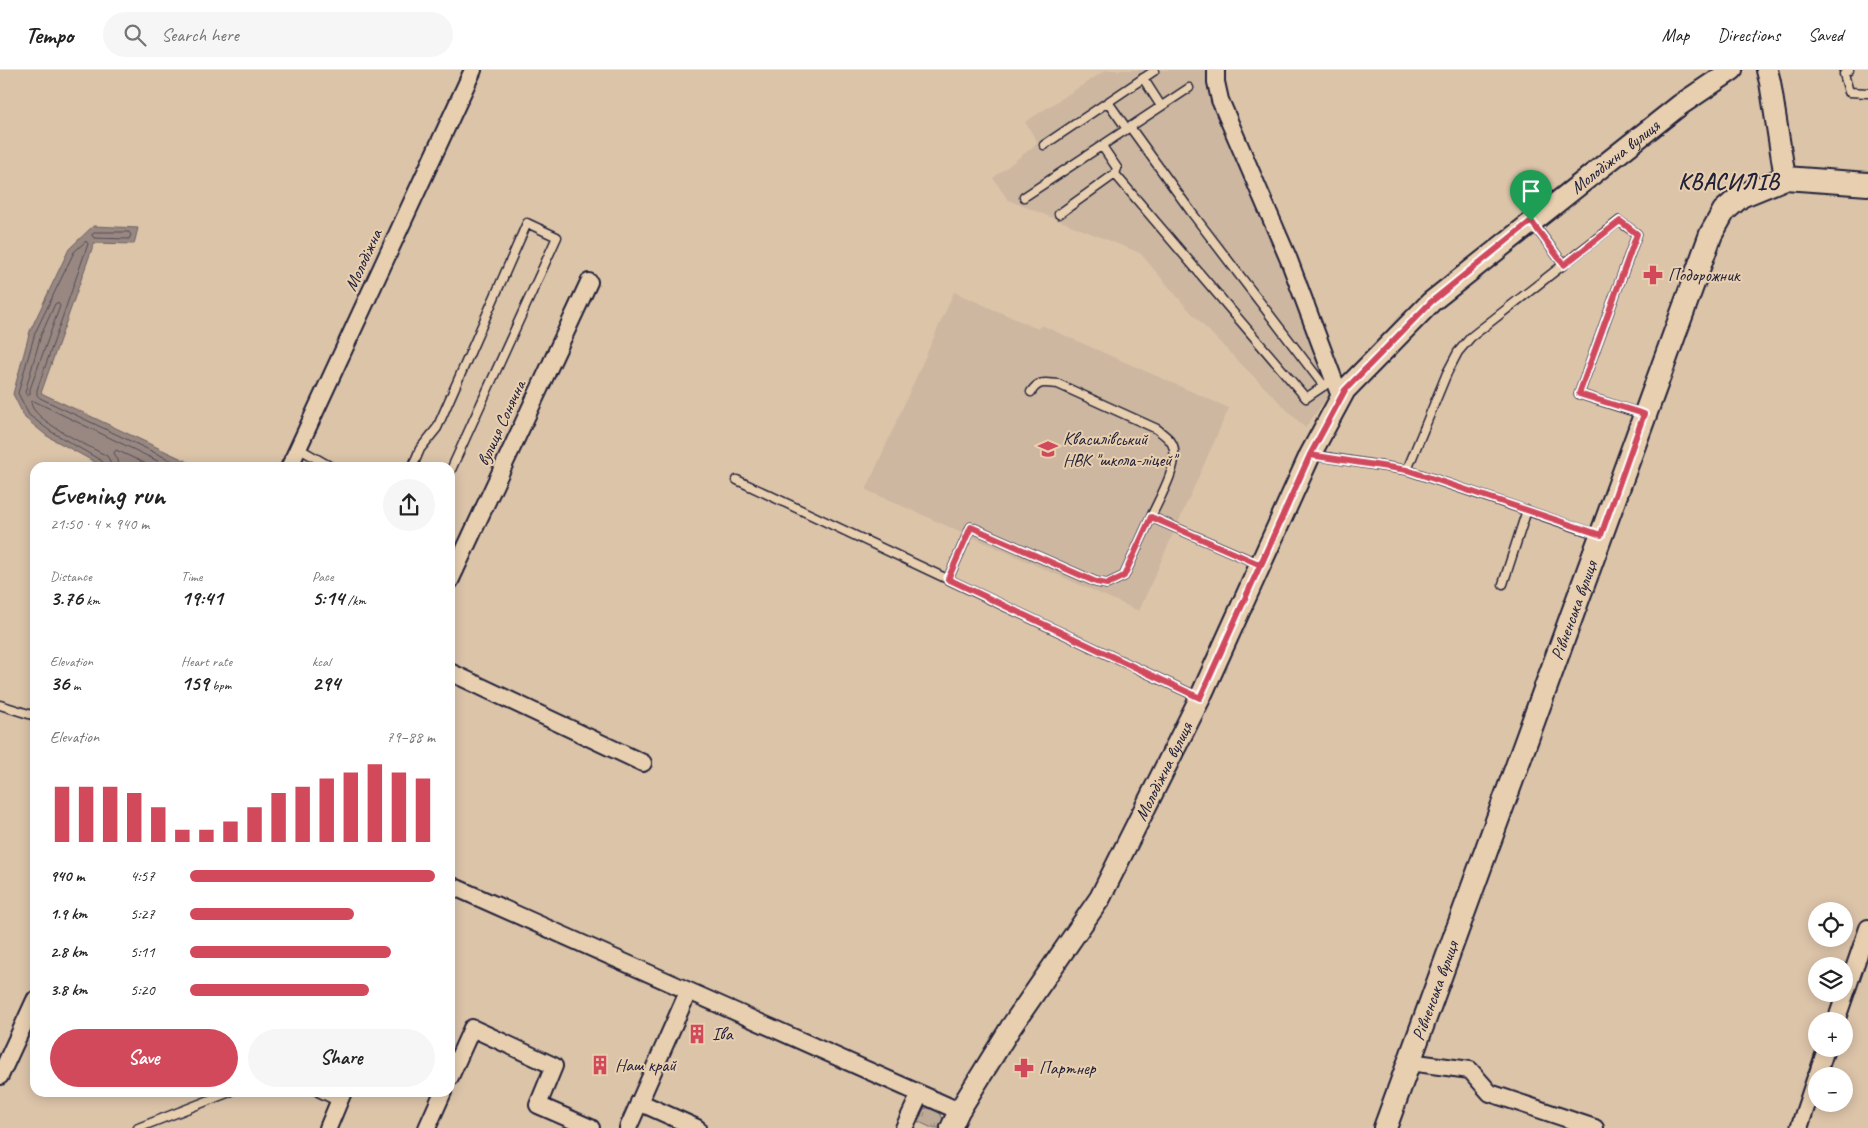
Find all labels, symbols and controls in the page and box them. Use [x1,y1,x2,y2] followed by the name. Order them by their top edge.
[103,12,453,57] search box
[25,20,73,50] text: Tempo
[121,21,149,49] icon: search
[161,23,239,47] text: Search here
[1662,24,1689,46] text: Map
[1717,24,1780,46] text: Directions
[1808,24,1843,46] text: Saved
[1566,114,1665,199] street label: Молодіжна вулиця
[1678,168,1780,196] district label: КВАСИЛІВ
[1510,170,1552,221] pin
[1517,177,1545,205] icon: arrive
[339,225,387,294] street label: Молодіжна
[1642,264,1664,286] pharmacy icon: Подорожник
[1668,264,1741,286] place label: Подорожник
[472,375,531,469] street label: вулиця Сонячна
[1063,428,1180,471] place label: Квасилівський НВК "школа-ліцей"
[1037,438,1059,460] school or university icon: Квасилівський НВК "школа-ліцей"
[50,477,165,512] text: Evening run
[383,479,435,531] button: share
[50,514,149,534] text: 21:50 · 4 × 940 m
[1546,556,1602,663] street label: Рівненська вулиця
[50,568,92,585] text: Distance
[181,568,202,585] text: Time
[312,568,334,585] text: Pace
[50,585,83,611] text: 3.76
[181,585,223,611] text: 19:41
[312,585,344,611] text: 5:14
[83,592,100,609] text: km
[344,592,366,609] text: /km
[50,653,93,670] text: Elevation
[181,653,232,670] text: Heart rate
[312,653,331,670] text: kcal
[50,670,69,696] text: 36
[181,670,209,696] text: 159
[312,670,340,696] text: 294
[69,677,81,694] text: m
[209,677,231,694] text: bpm
[1129,717,1198,824] street label: Молодіжна вулиця
[50,727,99,747] text: Elevation
[386,727,435,747] text: 79–88 m
[50,866,84,886] text: 940 m
[130,866,155,886] text: 4:57
[1808,902,1853,1112] map controls
[1808,902,1853,947] button: locate
[50,904,87,924] text: 1.9 km
[130,904,155,924] text: 5:27
[1407,937,1464,1043] street label: Рівненська вулиця
[50,942,87,962] text: 2.8 km
[130,942,155,962] text: 5:11
[1808,957,1853,1002] button: layers
[50,980,87,1000] text: 3.8 km
[130,980,155,1000] text: 5:20
[1808,1012,1853,1057] button: +
[686,1023,708,1045] building icon: Іва
[712,1023,734,1045] place label: Іва
[50,1029,238,1087] button: Save
[248,1029,435,1087] button: Share
[589,1054,611,1076] building icon: Наш край
[615,1054,678,1076] place label: Наш край
[1013,1057,1035,1079] pharmacy icon: Партнер
[1039,1057,1097,1079] place label: Партнер
[1808,1067,1853,1112] button: −

